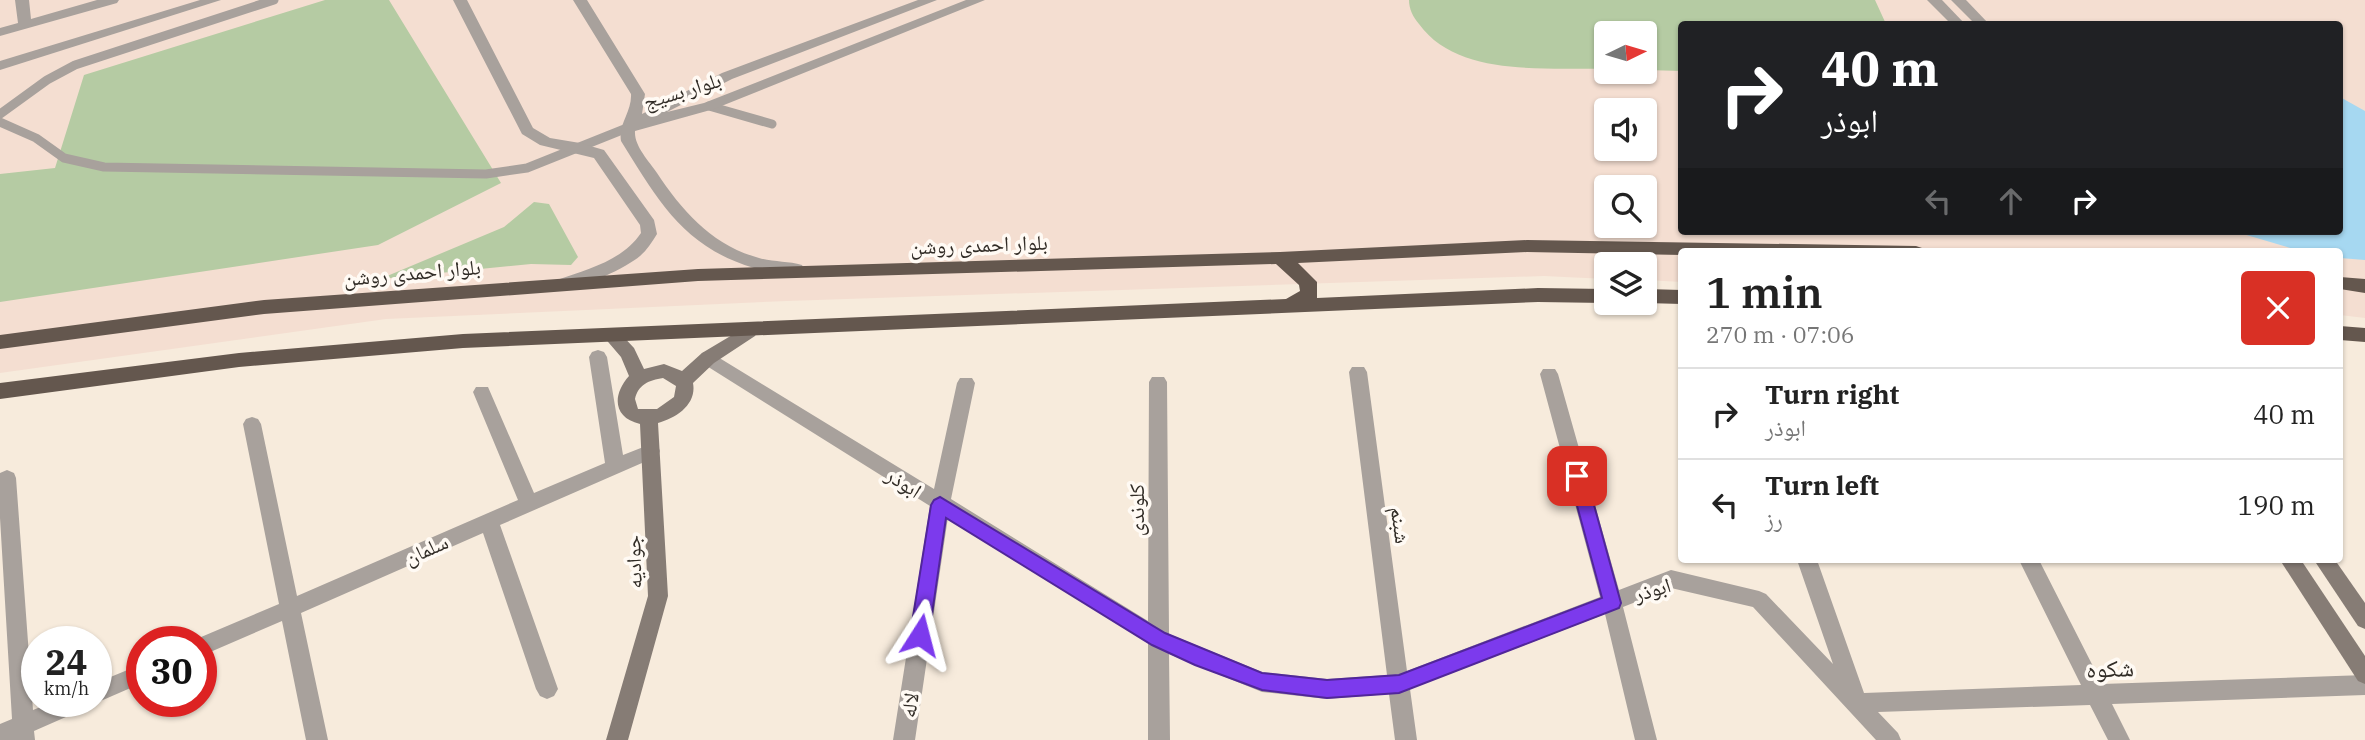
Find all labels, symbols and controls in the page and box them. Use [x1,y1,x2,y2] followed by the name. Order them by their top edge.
[1594,21,1657,84] north arrow
[1594,21,1657,315] map controls
[1821,36,1939,99] text: 40 m
[1706,49,1797,140] icon: right
[640,65,724,115] street label: بلوار بسیج
[1594,98,1657,161] button: sound
[1821,99,1878,141] text: ابوذر
[1594,175,1657,238] button: search
[1919,182,1957,220] icon: left
[1992,182,2030,220] icon: ahead
[2065,182,2103,220] icon: right
[910,228,1048,260] street label: بلوار احمدی روشن
[342,252,482,292] street label: بلوار احمدی روشن
[1594,252,1657,315] button: layers
[1706,265,1823,320] text: 1 min
[2241,271,2315,345] button: close
[1706,319,1855,349] text: 270 m · 07:06
[1765,377,1899,411] text: Turn right
[1706,395,1744,433] icon: right
[2253,397,2315,431] text: 40 m
[1765,412,1806,442] text: ابوذر
[1547,446,1607,506] pin
[1558,457,1596,495] icon: arrive
[880,460,927,504] street label: ابوذر
[1765,468,1879,502] text: Turn left
[1122,484,1150,536] street label: کلوندی
[1706,486,1744,524] icon: left
[2237,488,2315,522] text: 190 m
[1765,503,1783,533] text: رز
[1384,505,1417,545] street label: شبنم
[400,527,452,571] street label: سلمان
[618,535,648,589] street label: جوادیه
[1629,570,1674,608] street label: ابوذر
[883,598,957,672] position arrow
[126,626,217,717] speed limit sign: 30
[45,639,88,685] text: 24
[2086,651,2134,685] street label: شکوه
[44,677,89,700] text: km/h
[893,691,925,719] street label: لاله

